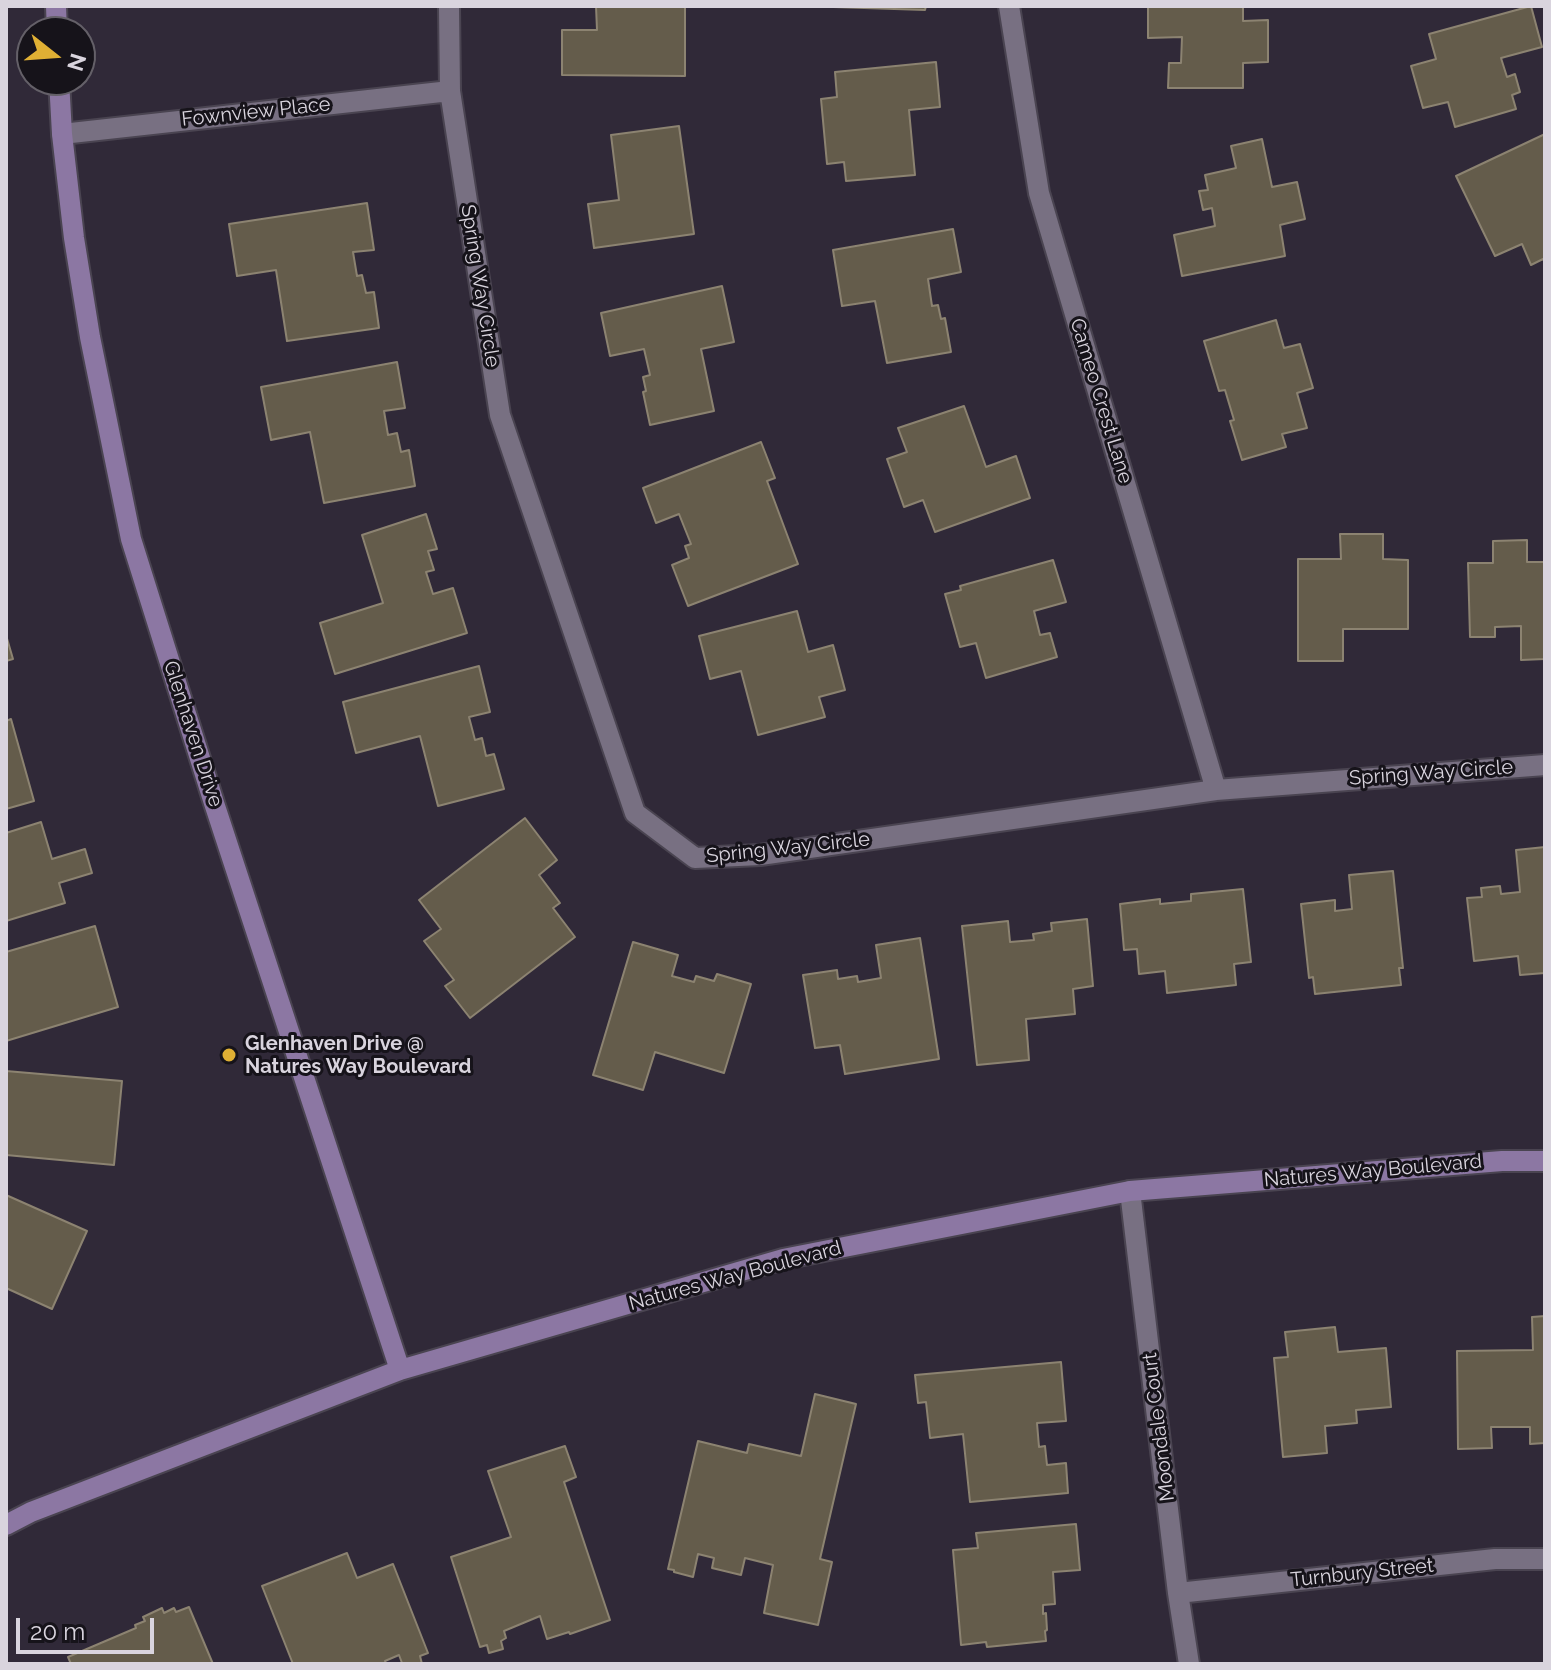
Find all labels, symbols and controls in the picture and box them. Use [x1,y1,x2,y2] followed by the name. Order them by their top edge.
[16,16,96,96] north arrow
[62,51,92,74] text: N
[180,92,332,132] street label: Fownview Place
[455,203,505,369] street label: Spring Way Circle
[1064,316,1138,486] street label: Cameo Crest Lane
[158,658,228,810] street label: Glenhaven Drive
[1348,755,1514,791] street label: Spring Way Circle
[705,827,871,869] street label: Spring Way Circle
[245,1032,471,1079] place label: Glenhaven Drive @ Natures Way Boulevard
[220,1046,238,1064] marker: Glenhaven Drive @ Natures Way Boulevard
[1263,1150,1483,1192] street label: Natures Way Boulevard
[626,1236,844,1316] street label: Natures Way Boulevard
[1138,1351,1180,1503] street label: Moondale Court
[1289,1554,1435,1592] street label: Turnbury Street
[20,1602,158,1652] scale bar
[30,1617,85,1646] text: 20 m

